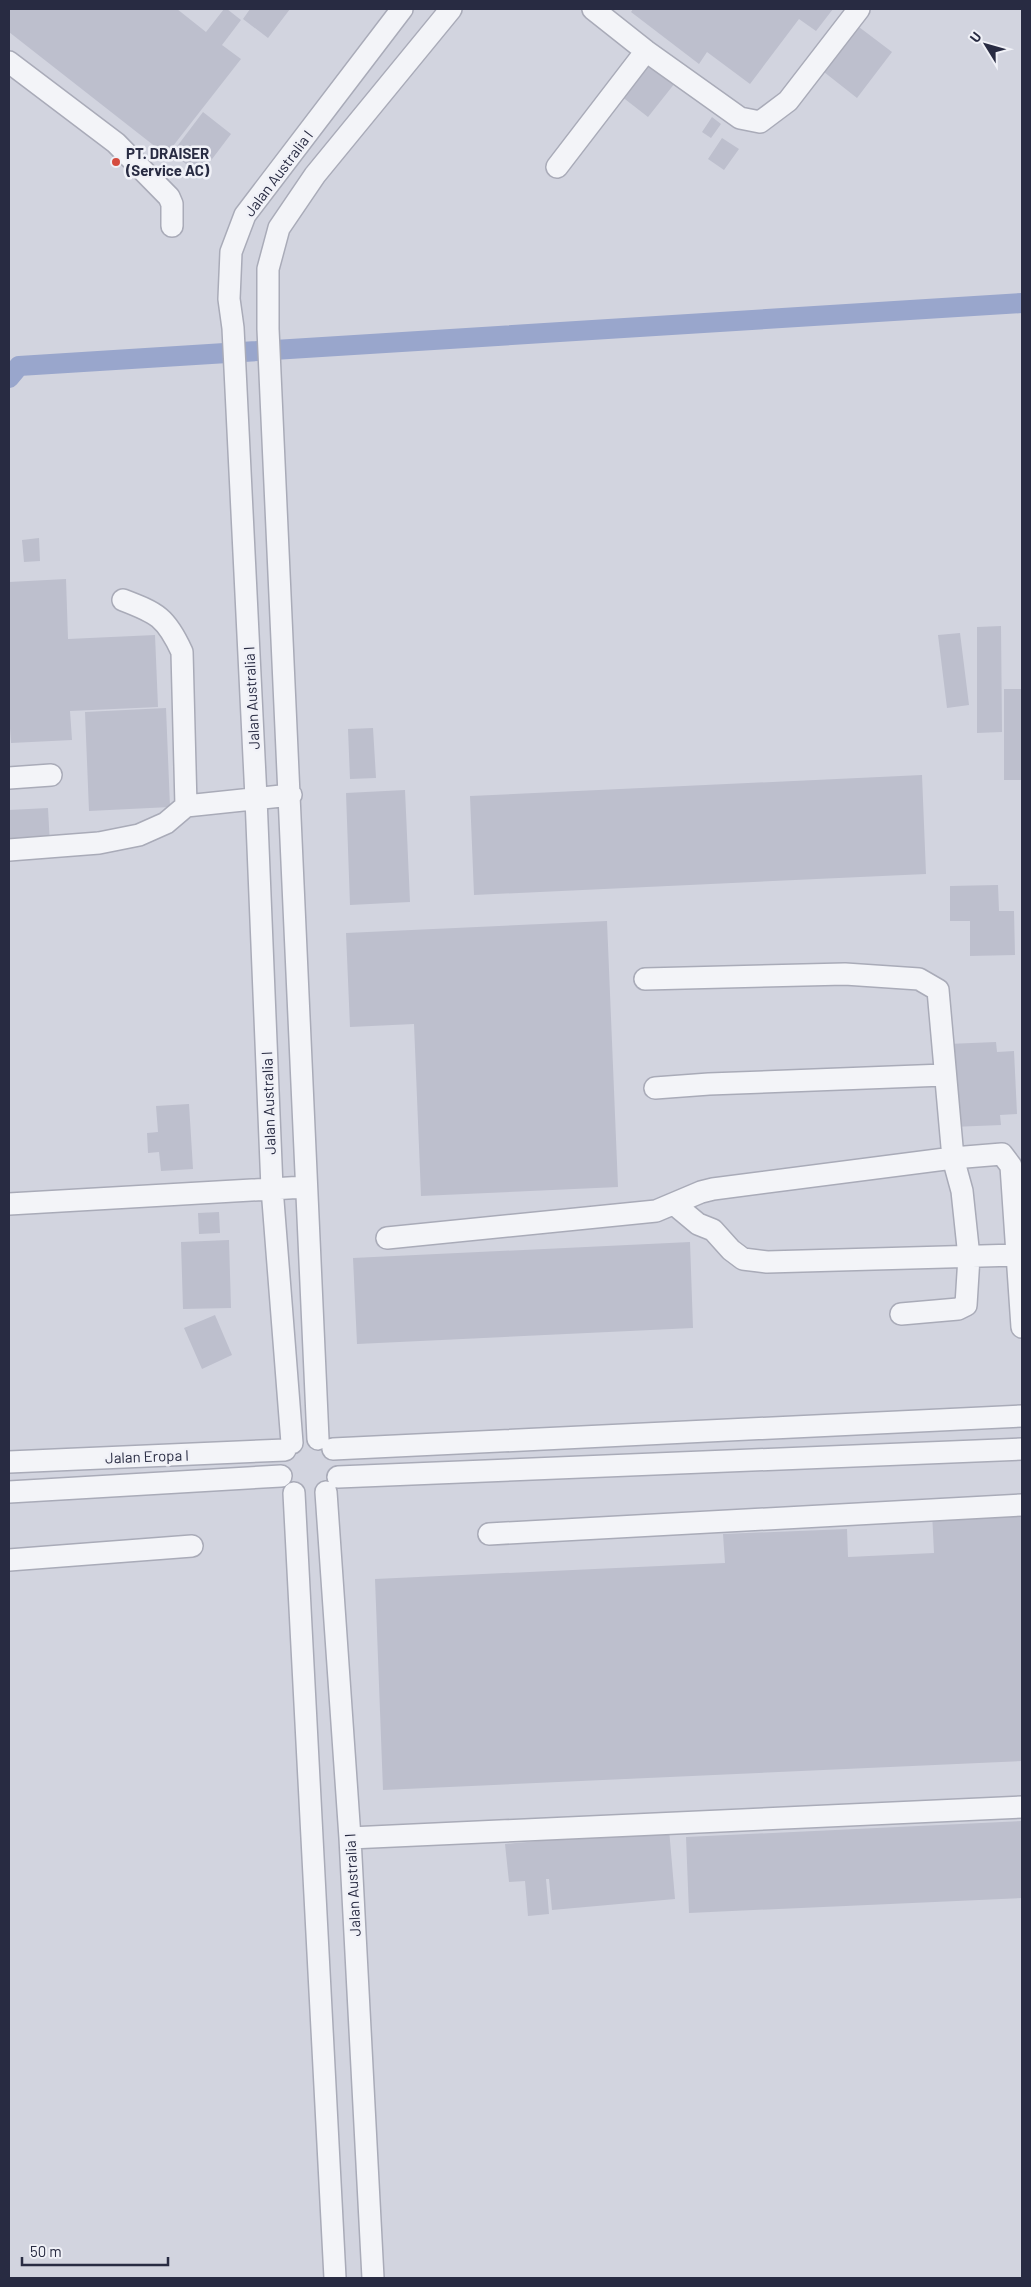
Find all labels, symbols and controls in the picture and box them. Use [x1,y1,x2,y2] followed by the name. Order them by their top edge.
[961,20,1011,70] north arrow
[966,28,985,46] text: U
[240,126,316,220] street label: Jalan Australia I
[125,144,210,179] place label: PT. DRAISER (Service AC)
[110,156,122,168] marker: PT. DRAISER (Service AC)
[239,646,263,750] street label: Jalan Australia I
[257,1051,279,1155] street label: Jalan Australia I
[105,1446,189,1466] street label: Jalan Eropa I
[340,1833,364,1937] street label: Jalan Australia I
[22,2234,169,2266] scale bar
[30,2242,62,2260] text: 50 m

